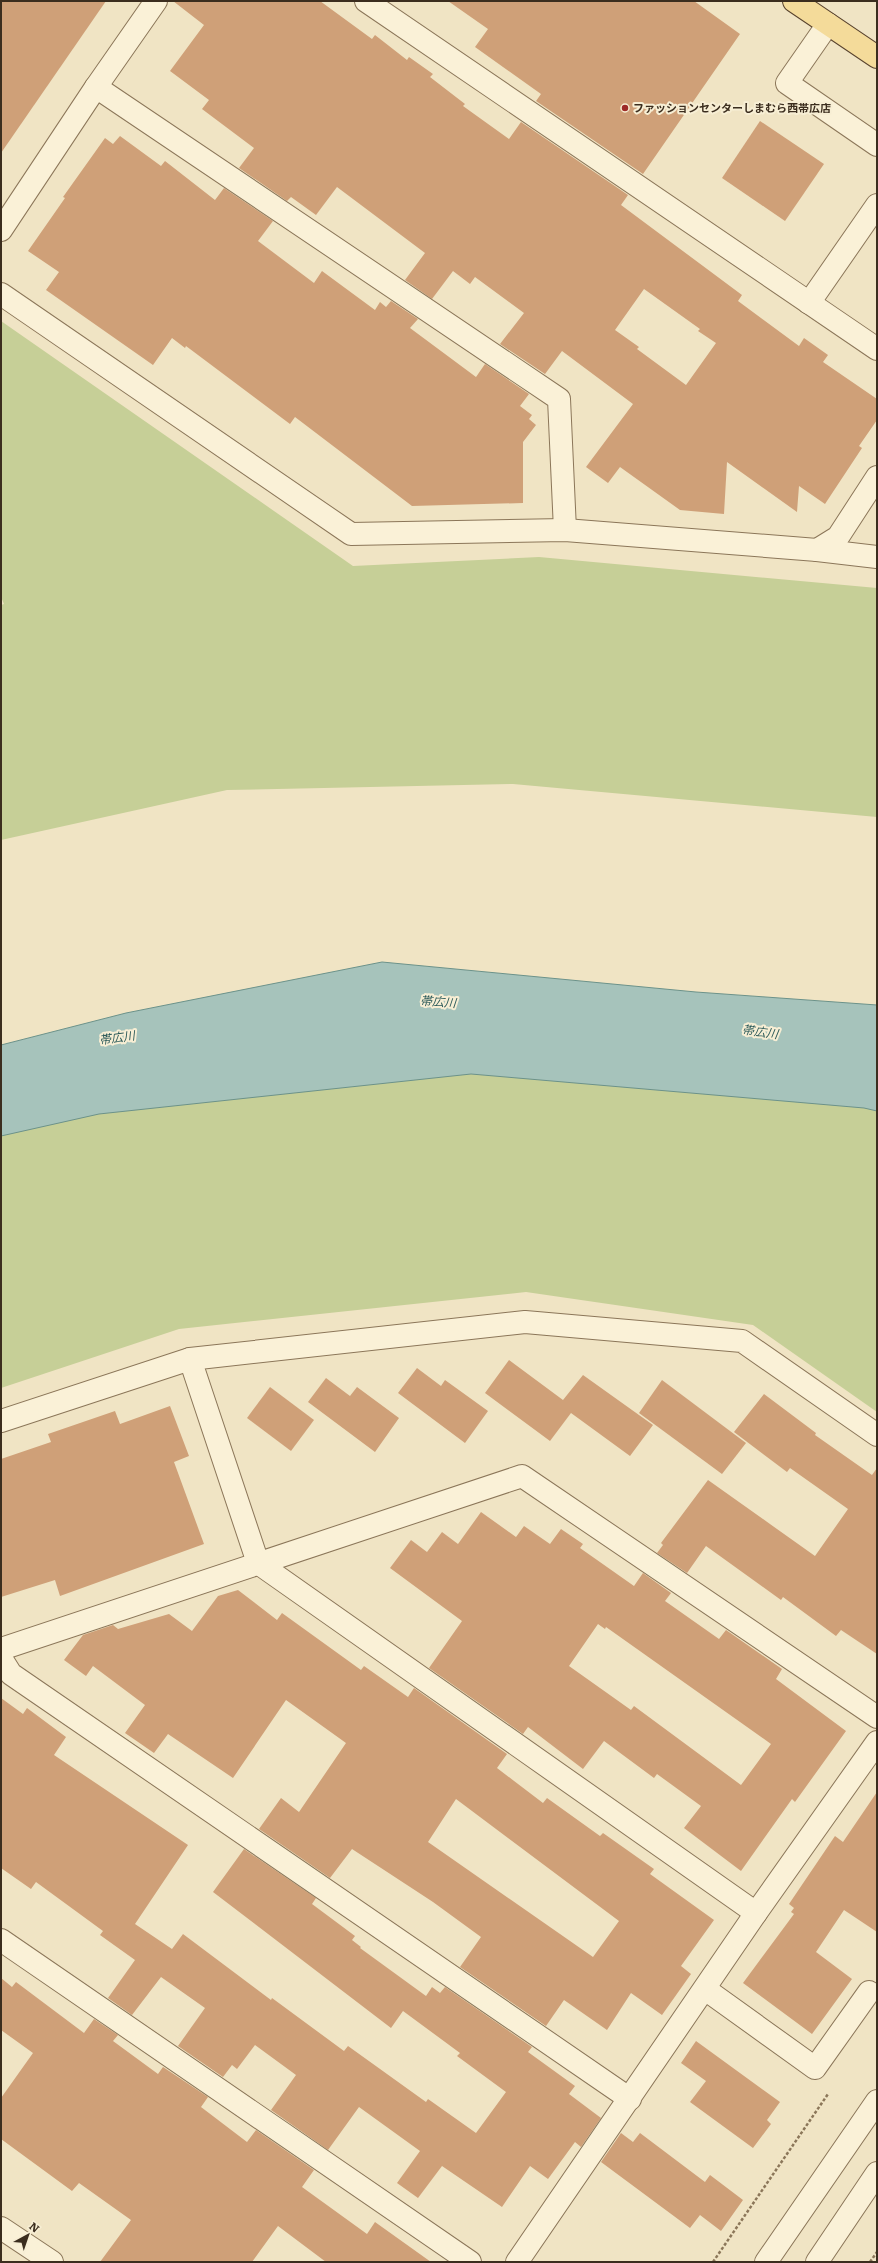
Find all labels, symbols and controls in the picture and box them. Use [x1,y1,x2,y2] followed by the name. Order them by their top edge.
[633,99,831,115] place label: ファッションセンターしまむら西帯広店
[620,103,630,113] marker: ファッションセンターしまむら西帯広店
[419,991,459,1011] water label: 帯広川
[741,1020,781,1043] water label: 帯広川
[98,1025,138,1048] water label: 帯広川
[8,2215,48,2255] north arrow
[26,2217,44,2236] text: N

